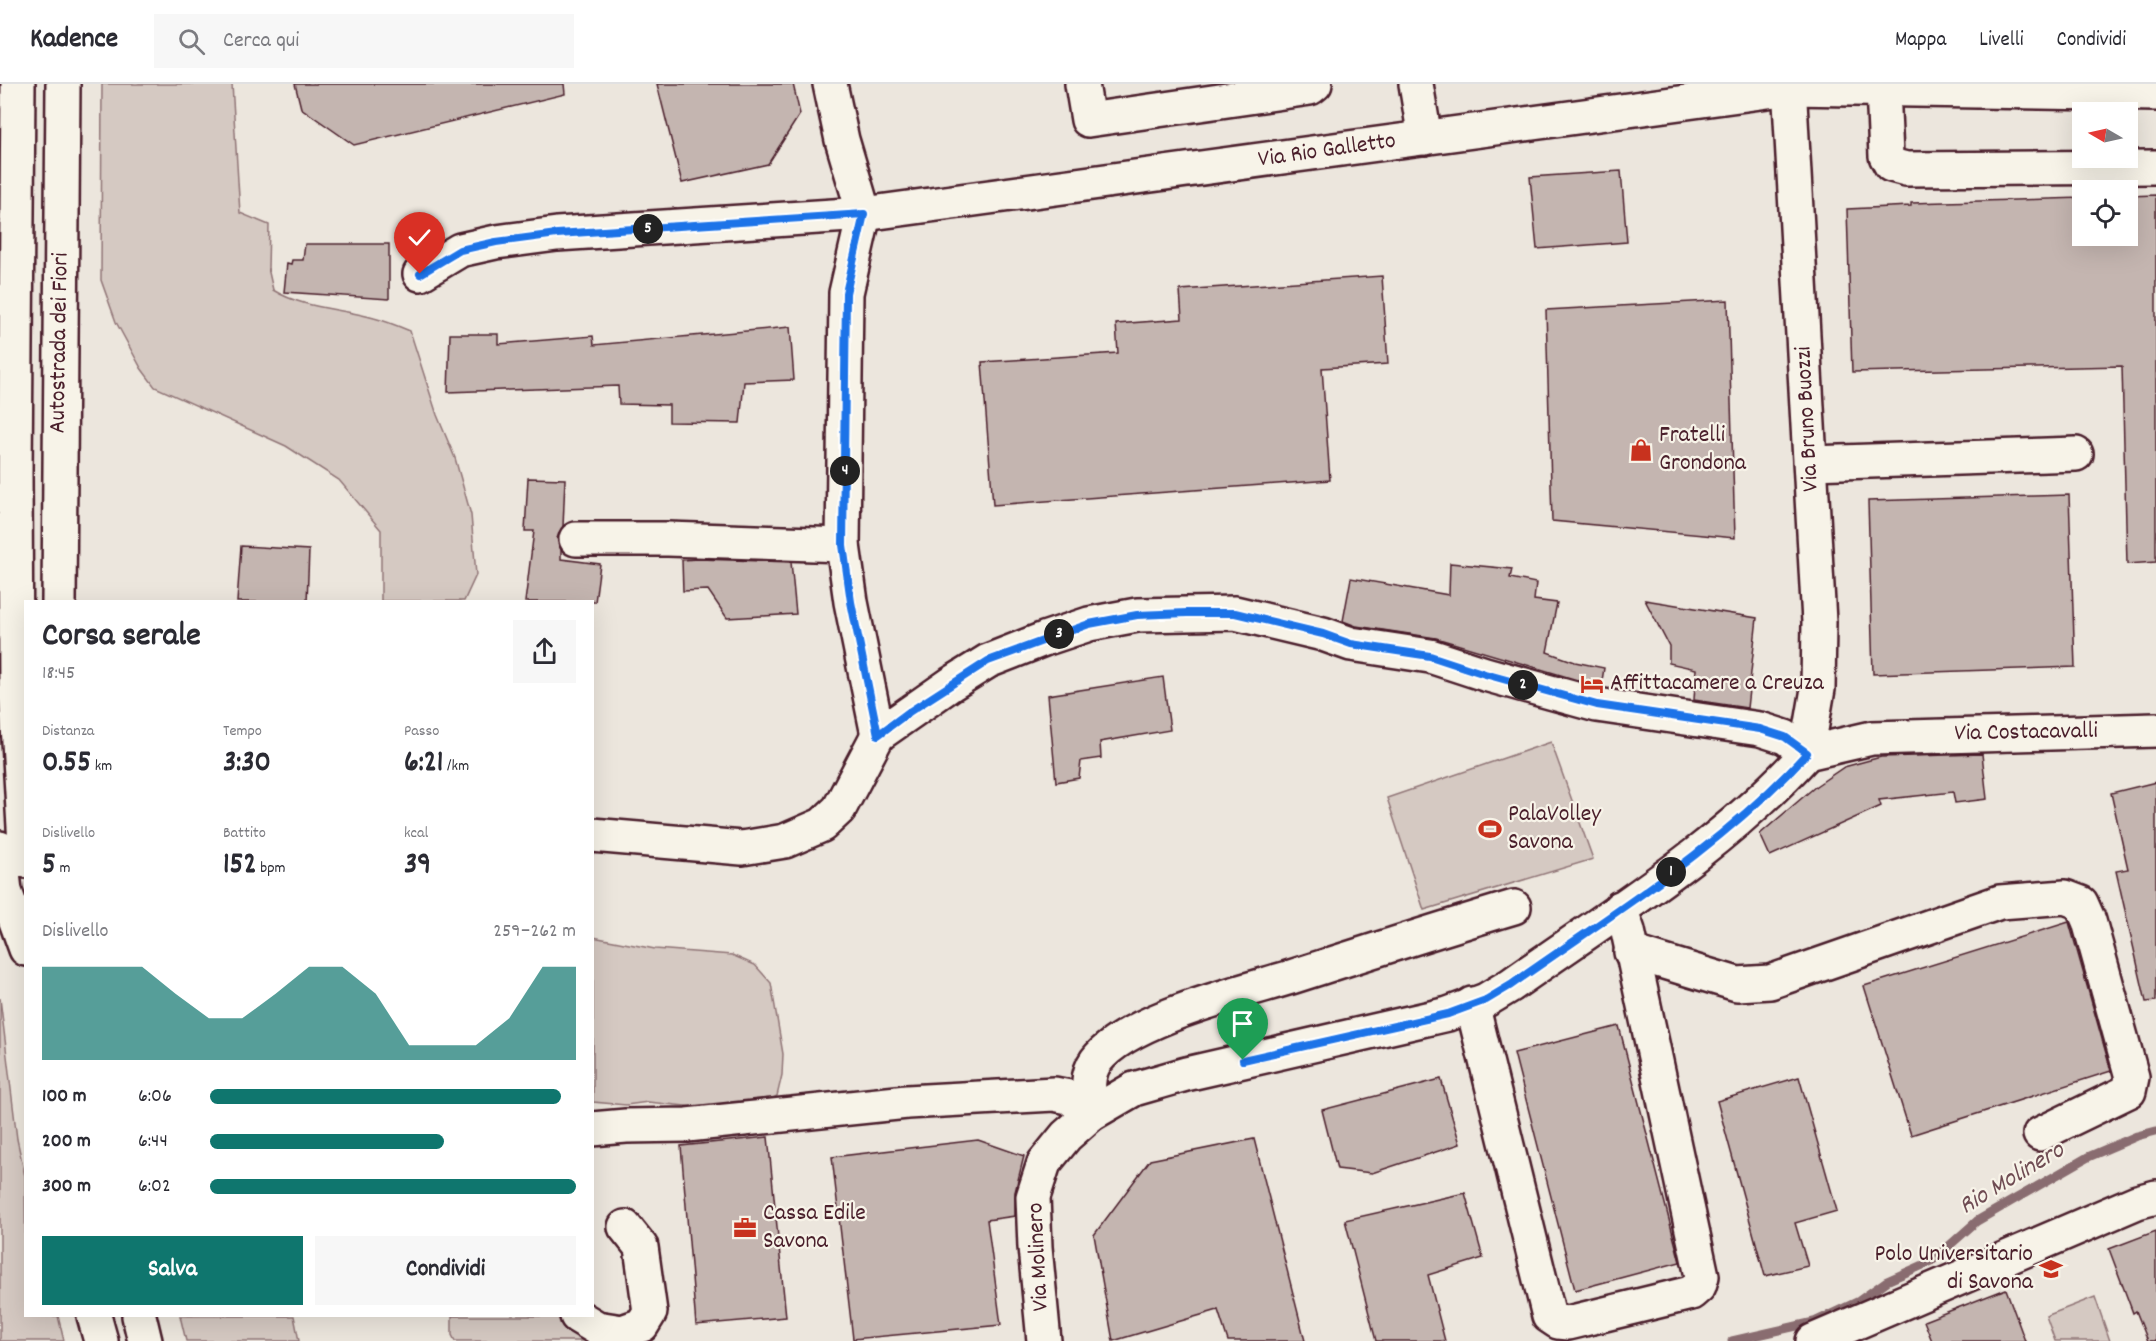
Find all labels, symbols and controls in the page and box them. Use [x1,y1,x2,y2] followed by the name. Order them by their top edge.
[154,14,574,68] search box
[30,21,118,61] text: Kadence
[175,25,208,58] icon: search
[223,26,299,57] text: Cerca qui
[1895,26,1946,56] text: Mappa
[1979,26,2024,56] text: Livelli
[2057,26,2126,56] text: Condividi
[2072,102,2138,168] north arrow
[2072,102,2138,246] map controls
[1256,125,1398,177] street label: Via Rio Galletto
[2072,180,2138,246] button: locate
[394,212,445,274] pin
[633,214,663,244] pin: 5
[644,217,652,240] text: 5
[403,221,436,254] icon: check
[41,252,79,434] street label: Autostrada dei Fiori
[1787,345,1829,493] street label: Via Bruno Buozzi
[1659,419,1747,481] place label: Fratelli Grondona
[1628,437,1654,463] shop icon: Fratelli Grondona
[830,456,860,486] pin: 4
[842,459,848,482] text: 4
[42,614,201,661] text: Corsa serale
[1044,619,1074,649] pin: 3
[513,620,576,683] button: share
[1055,622,1063,645] text: 3
[42,660,75,688] text: 18:45
[1610,667,1824,701] place label: Affittacamere a Creuza
[1508,670,1538,700] pin: 2
[1579,671,1605,697] hotel icon: Affittacamere a Creuza
[1520,673,1527,696] text: 2
[1954,715,2098,751] street label: Via Costacavalli
[42,720,94,743] text: Distanza
[223,720,262,743] text: Tempo
[404,720,439,743] text: Passo
[42,743,91,786] text: 0.55
[223,743,271,786] text: 3:30
[404,743,443,786] text: 6:21
[91,755,112,778] text: km
[443,755,469,778] text: /km
[1508,798,1602,860] place label: PalaVolley Savona
[1477,816,1503,842] sports icon: PalaVolley Savona
[42,822,95,845] text: Dislivello
[223,822,266,845] text: Battito
[404,822,428,845] text: kcal
[42,845,56,888] text: 5
[223,845,257,888] text: 152
[404,845,431,888] text: 39
[56,857,71,880] text: m
[257,857,286,880] text: bpm
[1656,857,1686,887] pin: 1
[1669,860,1673,883] text: 1
[42,918,108,946] text: Dislivello
[493,918,576,946] text: 259–262 m
[1217,998,1268,1060] pin
[1226,1007,1259,1040] icon: arrive
[42,1083,87,1111] text: 100 m
[138,1083,172,1111] text: 6:06
[42,1128,91,1156] text: 200 m
[138,1128,168,1156] text: 6:44
[1952,1132,2073,1225] water label: Rio Molinero
[42,1173,91,1201] text: 300 m
[138,1173,171,1201] text: 6:02
[763,1197,866,1259] place label: Cassa Edile Savona
[1019,1202,1059,1312] street label: Via Molinero
[732,1215,758,1241] office icon: Cassa Edile Savona
[42,1236,303,1305] button: Salva
[315,1236,576,1305] button: Condividi
[1874,1238,2034,1300] place label: Polo Universitario di Savona
[2038,1256,2064,1282] school or university icon: Polo Universitario di Savona

